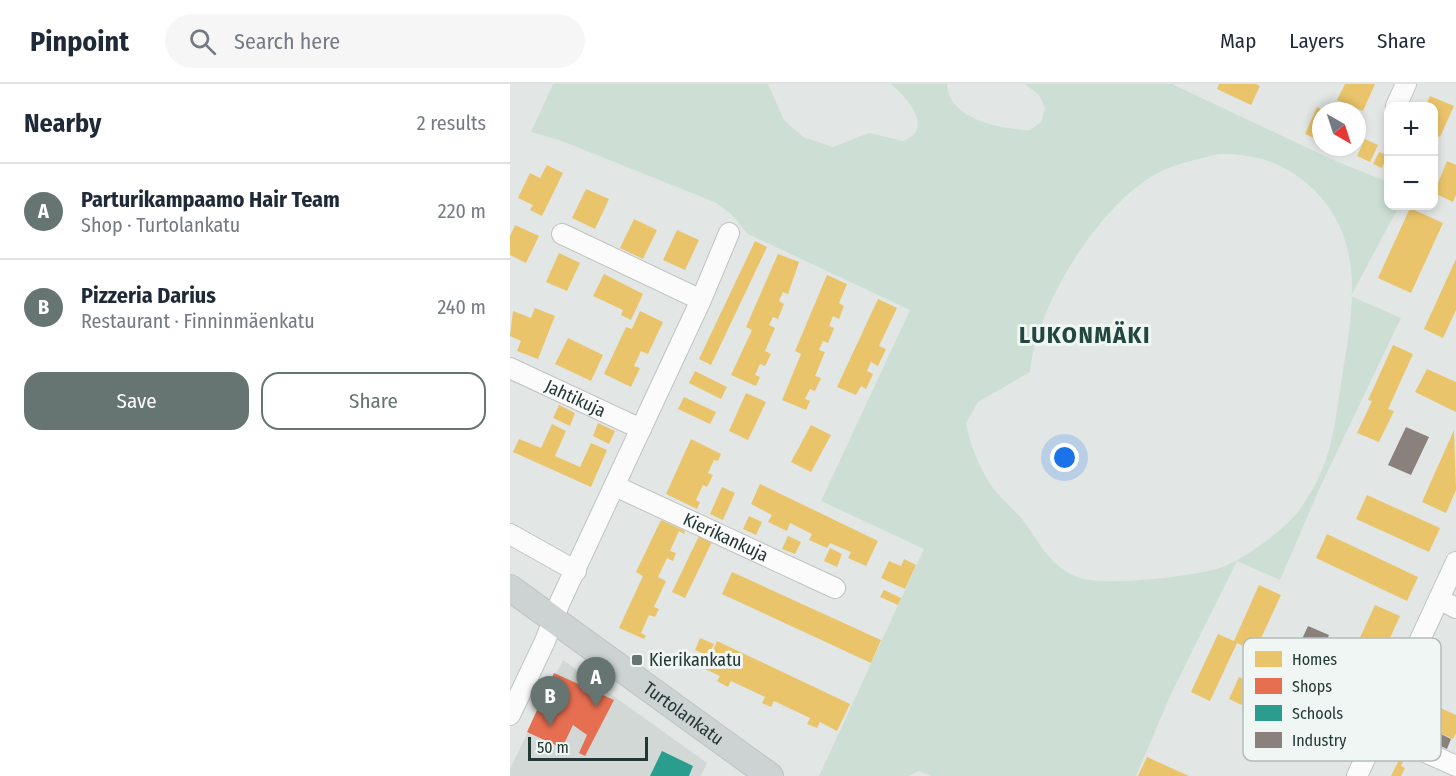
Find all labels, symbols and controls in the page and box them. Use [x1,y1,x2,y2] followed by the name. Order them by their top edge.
[165,14,585,68] search box
[30,25,129,58] text: Pinpoint
[186,25,219,58] icon: search
[234,28,340,55] text: Search here
[1220,28,1256,54] text: Map
[1289,28,1344,54] text: Layers
[1377,28,1426,54] text: Share
[1312,102,1366,156] north arrow
[1384,102,1438,210] map controls
[1384,102,1438,156] button: +
[24,108,101,139] text: Nearby
[417,111,486,135] text: 2 results
[1384,156,1438,210] button: −
[81,186,340,213] text: Parturikampaamo Hair Team
[38,199,49,223] text: A
[438,199,486,223] text: 220 m
[81,213,240,237] text: Shop · Turtolankatu
[81,282,216,309] text: Pizzeria Darius
[38,295,49,319] text: B
[437,295,486,319] text: 240 m
[81,309,315,333] text: Restaurant · Finninmäenkatu
[1019,321,1151,349] district label: LUKONMÄKI
[24,372,249,430] button: Save
[261,372,486,430] button: Share
[541,375,609,422] street label: Jahtikuja
[1050,443,1079,472] your location
[680,508,772,567] street label: Kierikankuja
[1243,638,1441,761] legend
[649,649,741,671] place label: Kierikankatu
[1292,650,1337,669] text: Homes
[630,653,644,667] marker: Kierikankatu
[576,658,616,707] pin: A
[530,676,570,726] pin: B
[639,677,728,750] street label: Turtolankatu
[1292,677,1332,696] text: Shops
[1292,704,1343,723] text: Schools
[1292,731,1347,750] text: Industry
[528,734,648,762] scale bar
[537,738,569,757] text: 50 m

